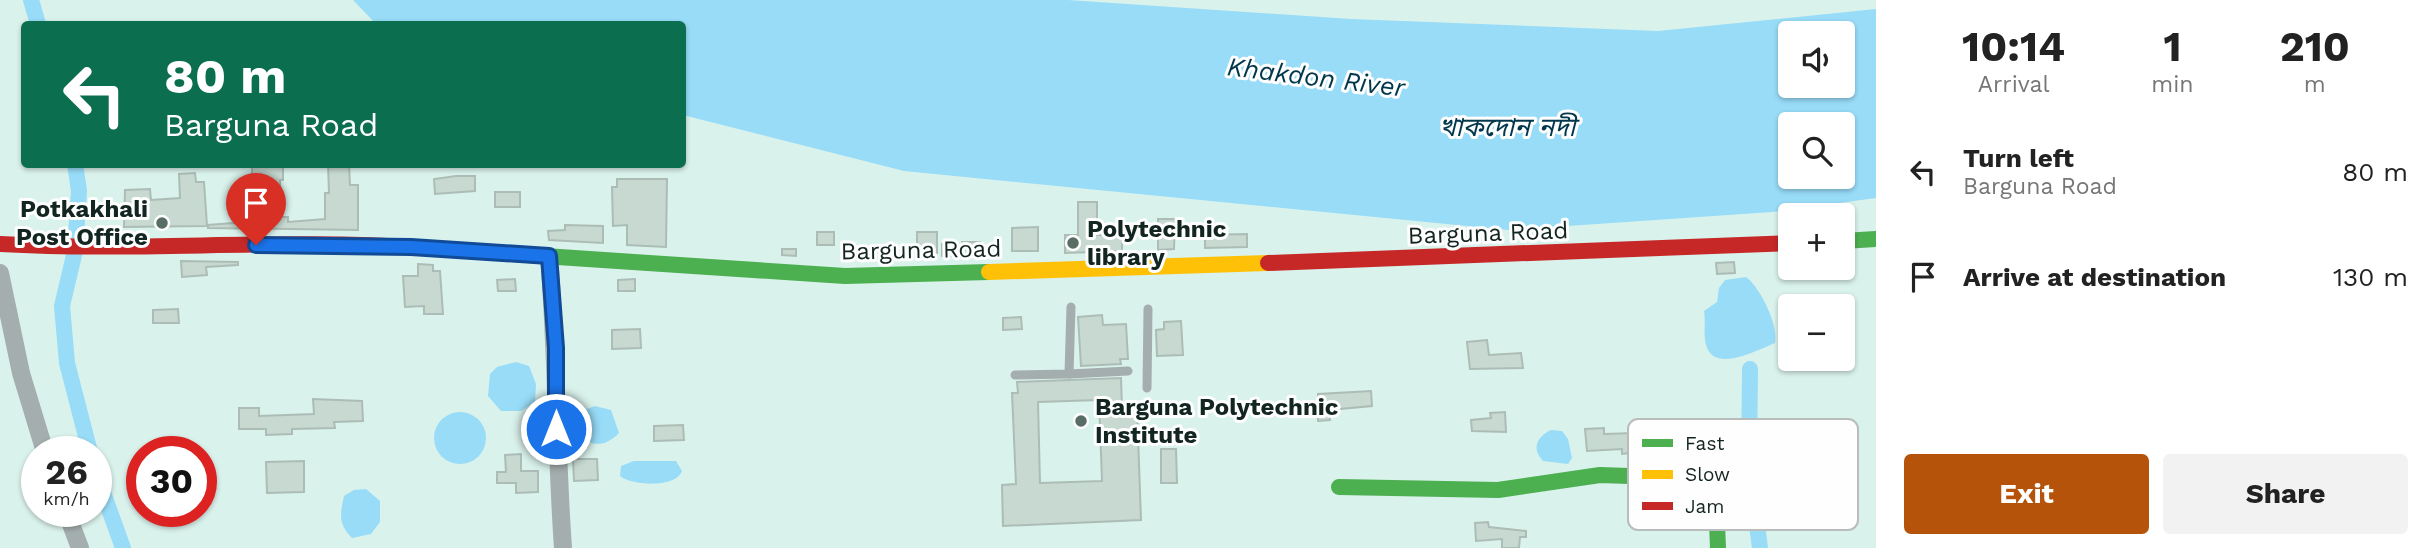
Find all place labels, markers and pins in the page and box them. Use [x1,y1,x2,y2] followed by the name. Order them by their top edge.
[226,173,286,245] pin
[16,195,148,251] place label: Potkakhali Post Office
[154,215,170,231] marker: Potkakhali Post Office
[1087,215,1226,271] place label: Polytechnic library
[1065,235,1081,251] marker: Polytechnic library
[1095,393,1338,449] place label: Barguna Polytechnic Institute
[1073,413,1089,429] marker: Barguna Polytechnic Institute

